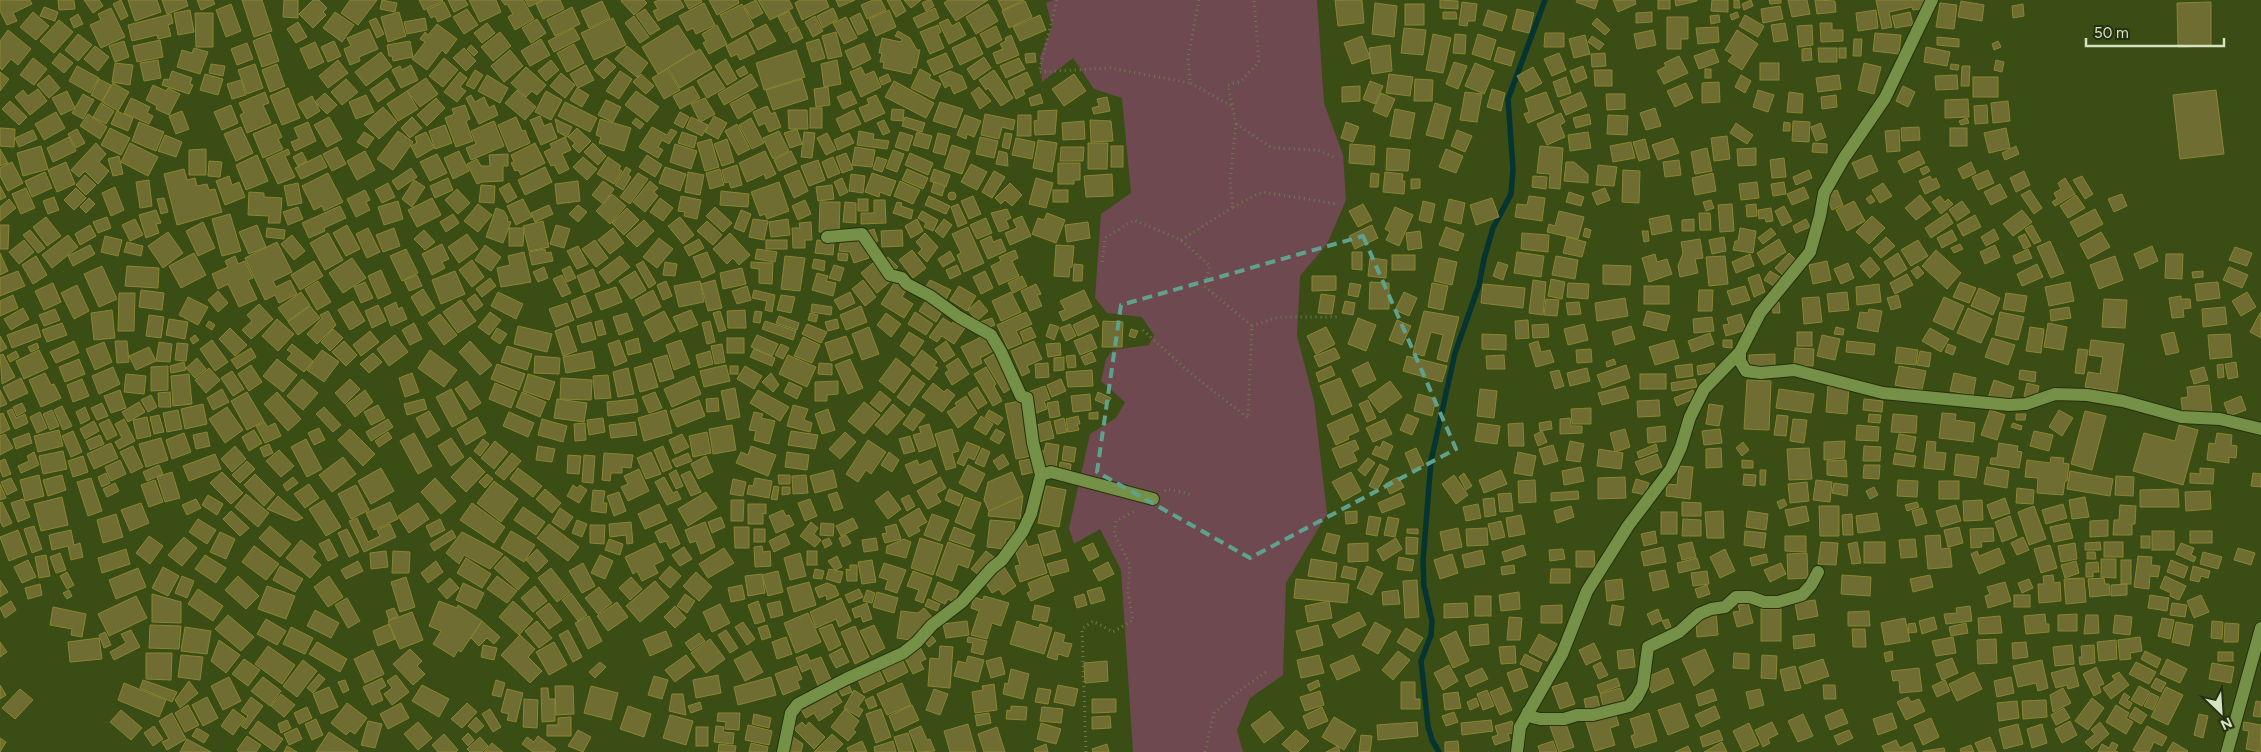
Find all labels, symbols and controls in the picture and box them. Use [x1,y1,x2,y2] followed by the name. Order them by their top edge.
[2086,15,2224,47] scale bar
[2094,24,2129,42] text: 50 m
[2196,687,2246,737] north arrow
[2218,713,2235,733] text: N

